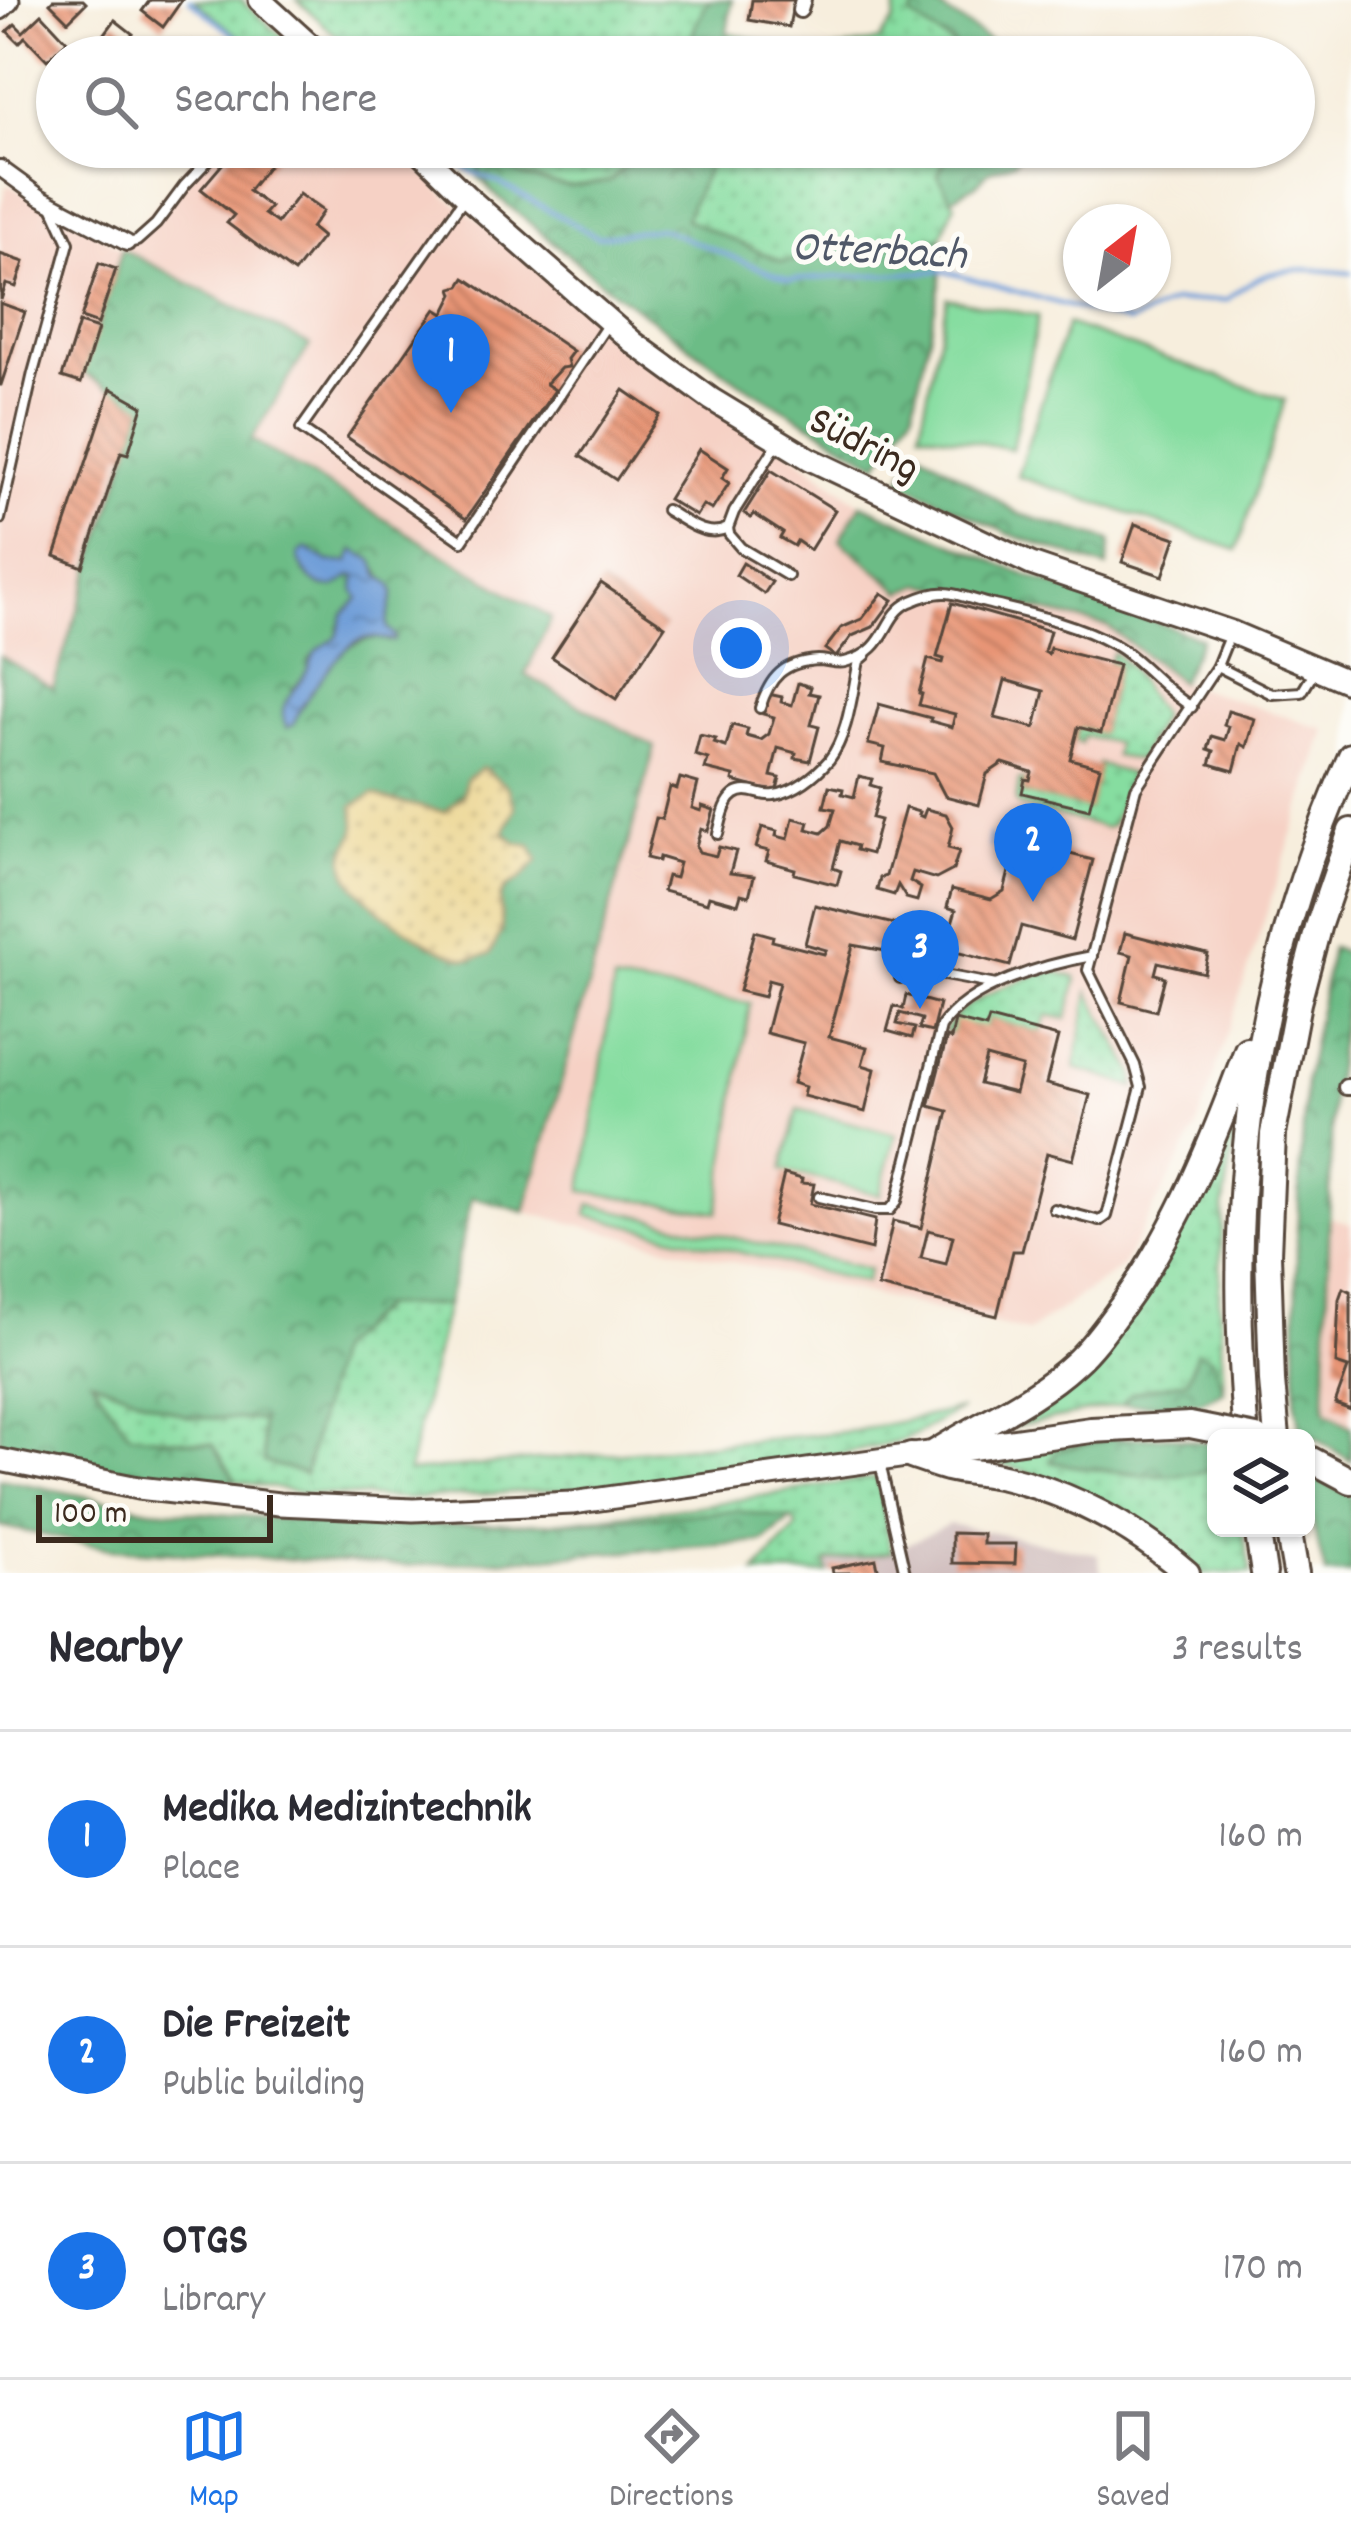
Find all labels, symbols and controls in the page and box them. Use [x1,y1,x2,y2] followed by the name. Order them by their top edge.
[36,36,1315,168] search box
[78,69,144,135] icon: search
[174,70,377,134] text: Search here
[1063,204,1171,312] north arrow
[790,217,969,291] water label: Otterbach
[412,314,490,413] pin: 1
[797,394,929,501] street label: Südring
[711,618,771,678] your location
[994,803,1072,902] pin: 2
[881,910,959,1009] pin: 3
[1207,1429,1315,1537] map controls
[1207,1429,1315,1537] button: layers
[36,1489,273,1542] scale bar
[54,1492,127,1539] text: 100 m
[48,1615,181,1687] text: Nearby
[1172,1624,1303,1679] text: 3 results
[162,1779,532,1843] text: Medika Medizintechnik
[83,1811,91,1866] text: 1
[1218,1811,1303,1866] text: 160 m
[162,1843,240,1898] text: Place
[162,1995,350,2059] text: Die Freizeit
[78,2027,96,2082] text: 2
[1218,2027,1303,2082] text: 160 m
[162,2059,365,2114] text: Public building
[162,2211,248,2275] text: OTGS
[78,2243,96,2298] text: 3
[1223,2243,1303,2298] text: 170 m
[162,2275,265,2330] text: Library
[181,2403,247,2522] tab: Map
[609,2403,734,2522] tab: Directions
[1096,2403,1170,2522] tab: Saved

